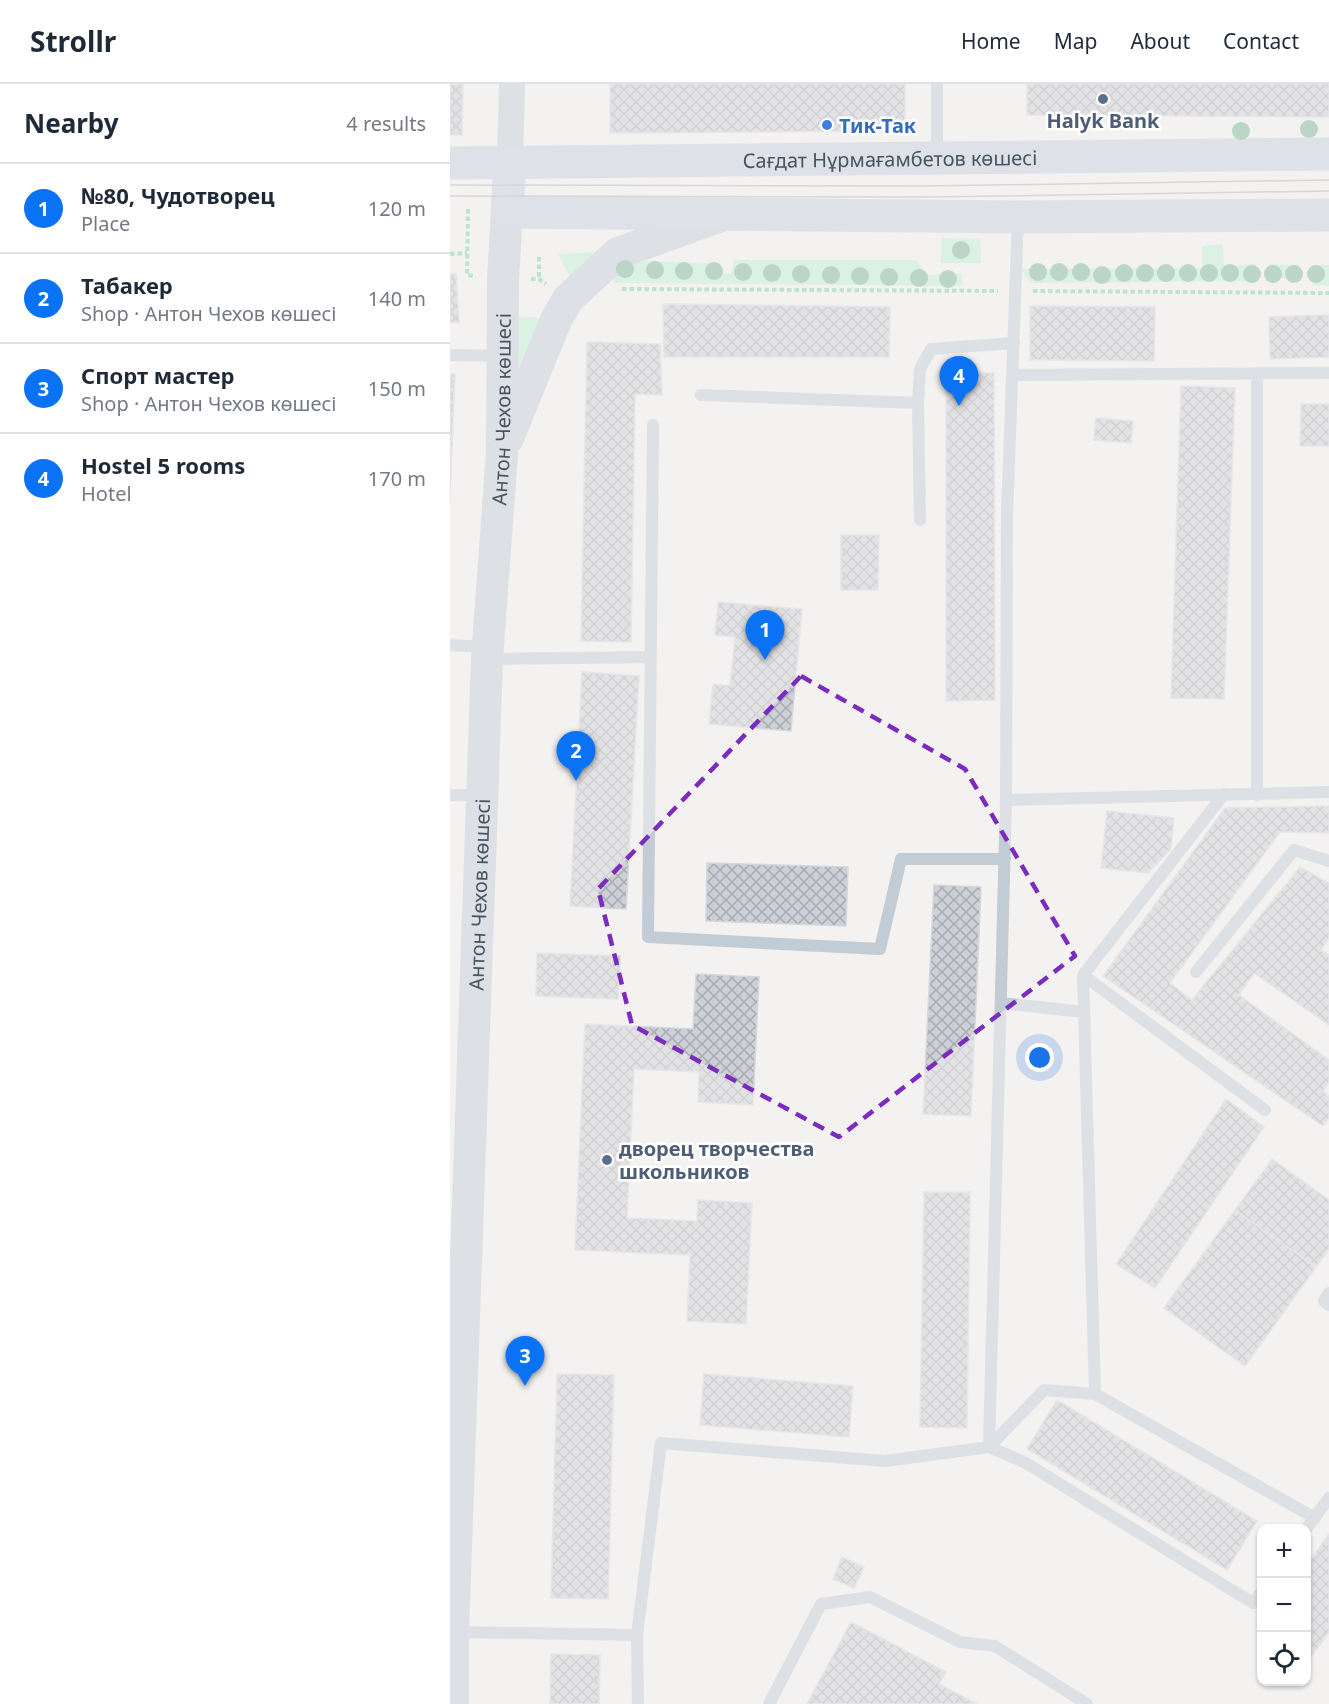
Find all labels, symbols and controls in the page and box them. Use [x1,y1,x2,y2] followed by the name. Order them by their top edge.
[30,22,116,60] text: Strollr
[961,27,1021,55] text: Home
[1054,27,1097,55] text: Map
[1130,27,1190,55] text: About
[1223,27,1299,55] text: Contact
[1096,92,1110,106] marker: Halyk Bank
[24,105,119,141] text: Nearby
[1047,107,1160,134] place label: Halyk Bank
[346,110,426,137] text: 4 results
[839,112,917,139] place label: Тик-Так
[820,118,834,132] marker: Тик-Так
[743,143,1037,174] street label: Сағдат Нұрмағамбетов көшесі
[81,180,275,210] text: №80, Чудотворец
[38,195,49,222] text: 1
[368,195,426,222] text: 120 m
[81,210,130,237] text: Place
[81,270,173,300] text: Табакер
[38,285,49,312] text: 2
[368,285,426,312] text: 140 m
[81,300,337,327] text: Shop · Антон Чехов көшесі
[485,313,516,506] street label: Антон Чехов көшесі
[940,356,978,406] pin: 4
[81,360,235,390] text: Спорт мастер
[38,375,49,402] text: 3
[368,375,426,402] text: 150 m
[81,390,337,417] text: Shop · Антон Чехов көшесі
[81,450,245,480] text: Hostel 5 rooms
[38,465,49,492] text: 4
[368,465,426,492] text: 170 m
[81,480,132,507] text: Hotel
[746,610,784,660] pin: 1
[556,732,596,781] pin: 2
[462,798,496,991] street label: Антон Чехов көшесі
[1025,1043,1054,1072] your location
[619,1135,814,1185] place label: дворец творчества школьников
[600,1153,614,1167] marker: дворец творчества школьников
[506,1336,544,1386] pin: 3
[1257,1524,1311,1686] map controls
[1257,1524,1311,1578] button: +
[1257,1578,1311,1632] button: −
[1257,1632,1311,1686] button: locate

